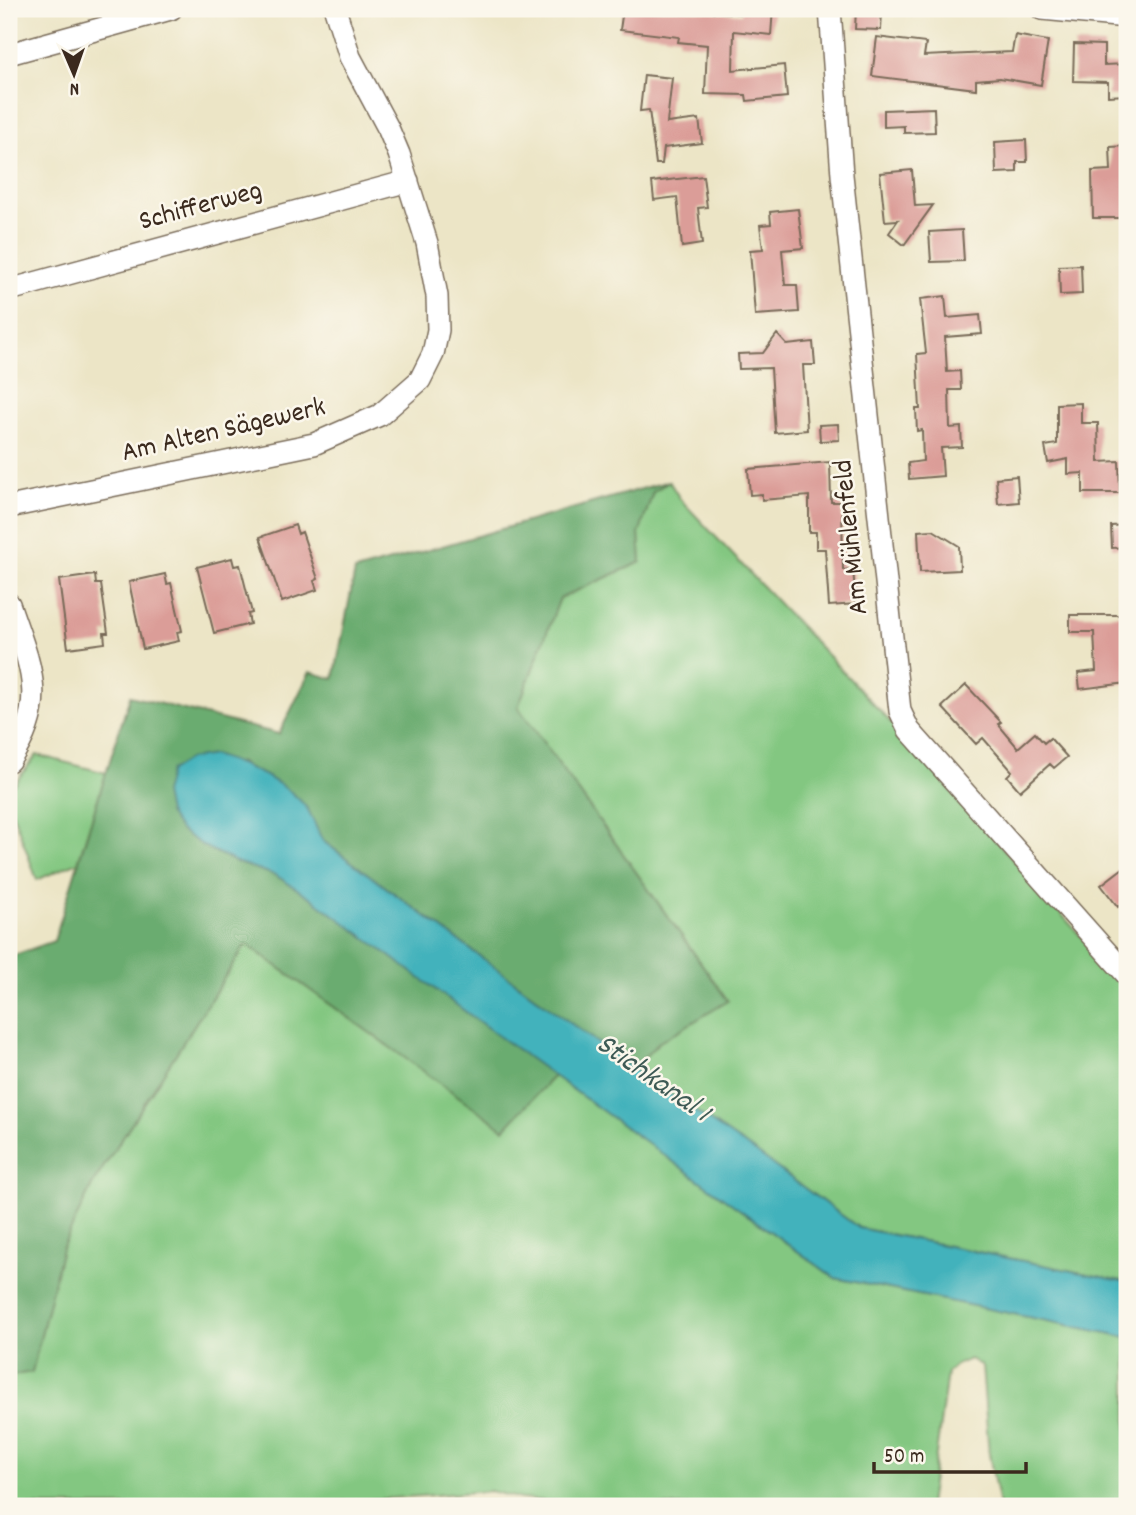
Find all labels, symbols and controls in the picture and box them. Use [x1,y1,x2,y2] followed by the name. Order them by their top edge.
[38,38,108,108] north arrow
[69,74,80,101] text: N
[135,172,267,244] street label: Schifferweg
[118,389,330,475] street label: Am Alten Sägewerk
[825,457,881,617] street label: Am Mühlenfeld
[586,1025,720,1136] water label: Stichkanal 1
[874,1431,1026,1475] scale bar
[884,1443,924,1473] text: 50 m

